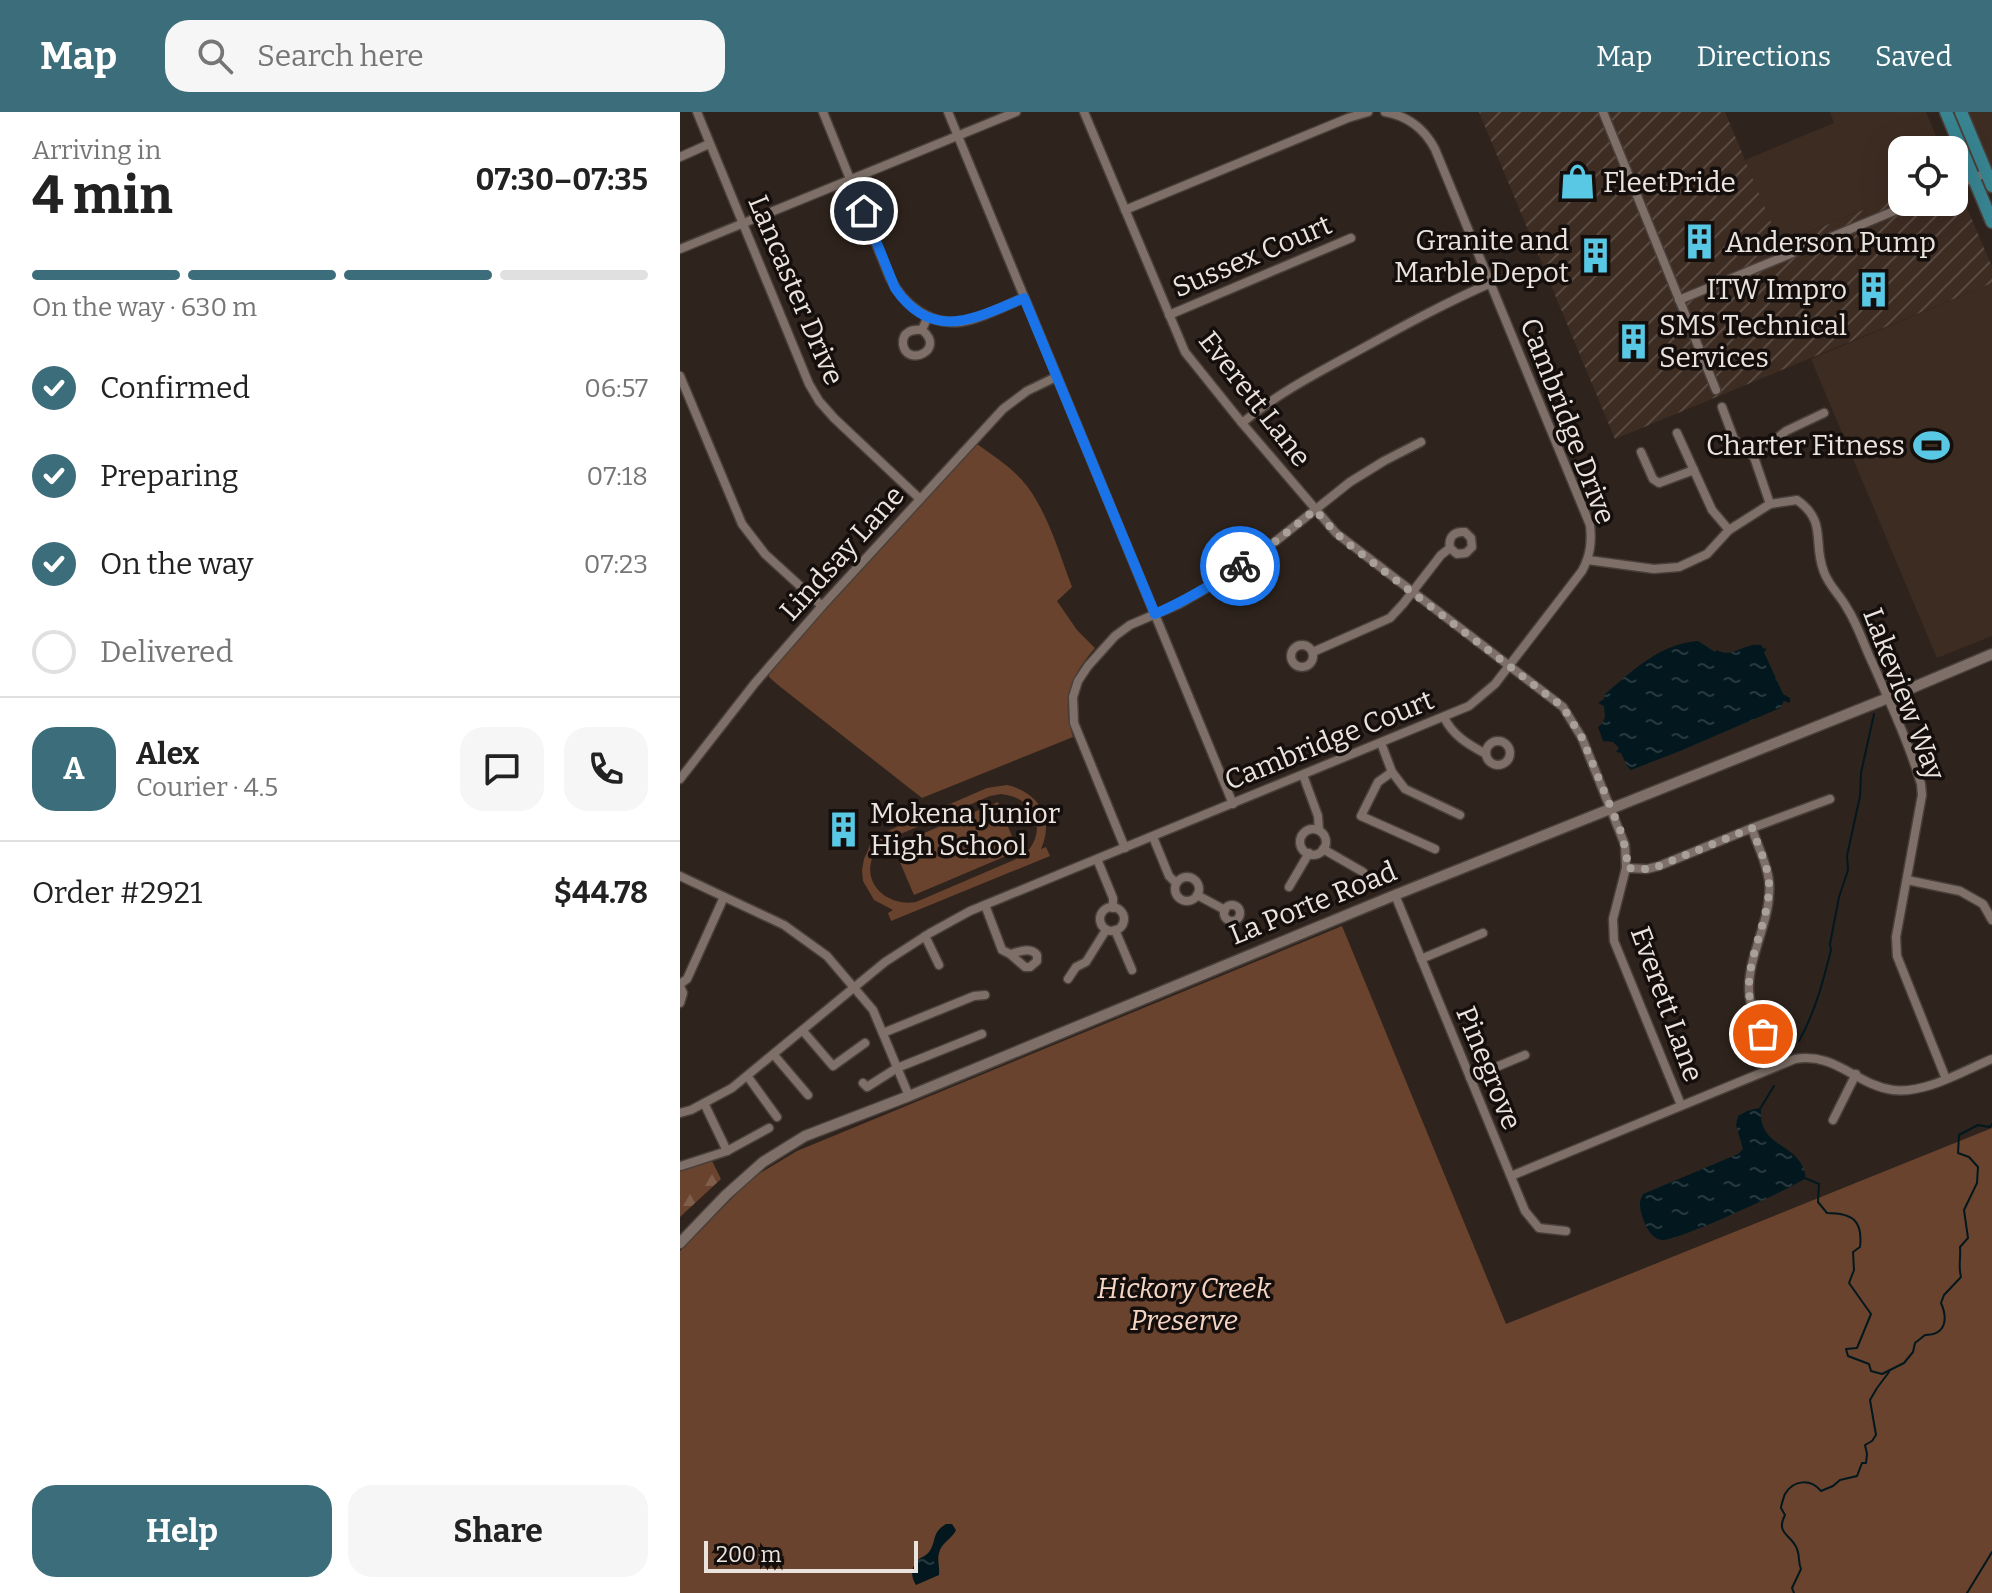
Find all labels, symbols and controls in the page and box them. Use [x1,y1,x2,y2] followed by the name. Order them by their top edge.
[165,20,725,92] search box
[40,33,117,79] text: Map
[193,34,237,78] icon: search
[257,38,424,74] text: Search here
[1596,40,1652,73] text: Map
[1696,40,1831,73] text: Directions
[1875,40,1952,73] text: Saved
[32,135,161,166] text: Arriving in
[1888,136,1968,216] map controls
[1888,136,1968,216] button: locate
[475,162,648,198] text: 07:30–07:35
[1558,163,1596,201] shop icon: FleetPride
[32,164,173,227] text: 4 min
[1603,166,1736,199] place label: FleetPride
[830,177,898,245] pin
[842,189,886,233] icon: home
[741,190,851,390] street label: Lancaster Drive
[1168,208,1336,304] street label: Sussex Court
[1680,223,1718,261] building icon: Anderson Pump
[1394,224,1569,289] place label: Granite and Marble Depot
[1725,226,1936,259] place label: Anderson Pump
[1576,237,1614,275] building icon: Granite and Marble Depot
[1854,270,1892,308] building icon: ITW Impro
[1706,273,1847,306] place label: ITW Impro
[32,292,257,323] text: On the way · 630 m
[1659,309,1847,374] place label: SMS Technical Services
[1514,313,1622,529] street label: Cambridge Drive
[1614,322,1652,360] building icon: SMS Technical Services
[1192,325,1318,473] street label: Everett Lane
[32,366,76,410] icon: check
[100,370,250,406] text: Confirmed
[584,373,648,404] text: 06:57
[1912,426,1950,464] sports icon: Charter Fitness
[1706,429,1905,462] place label: Charter Fitness
[32,454,76,498] icon: check
[100,458,238,494] text: Preparing
[587,461,648,492] text: 07:18
[773,479,911,627] street label: Lindsay Lane
[1200,526,1280,606] courier
[32,542,76,586] icon: check
[1218,544,1262,588] icon: bike
[100,546,253,582] text: On the way
[584,549,648,580] text: 07:23
[1856,603,1952,785] street label: Lakeview Way
[100,634,233,670] text: Delivered
[1220,683,1438,797] street label: Cambridge Court
[460,727,544,811] button: chat
[564,727,648,811] button: phone
[136,736,199,772] text: Alex
[63,751,85,787] text: A
[136,772,278,803] text: Courier · 4.5
[870,797,1060,862] place label: Mokena Junior High School
[825,810,863,848] building icon: Mokena Junior High School
[1225,855,1401,951] street label: La Porte Road
[32,875,202,911] text: Order #2921
[554,875,648,911] text: $44.78
[1624,922,1710,1086] street label: Everett Lane
[1729,1000,1797,1068] pin
[1449,1002,1529,1134] street label: Pinegrove
[1741,1012,1785,1056] icon: bag
[1097,1272,1272,1337] park label: Hickory Creek Preserve
[32,1485,332,1577] button: Help
[348,1485,648,1577] button: Share
[704,1537,918,1573] scale bar
[716,1541,782,1568] text: 200 m

